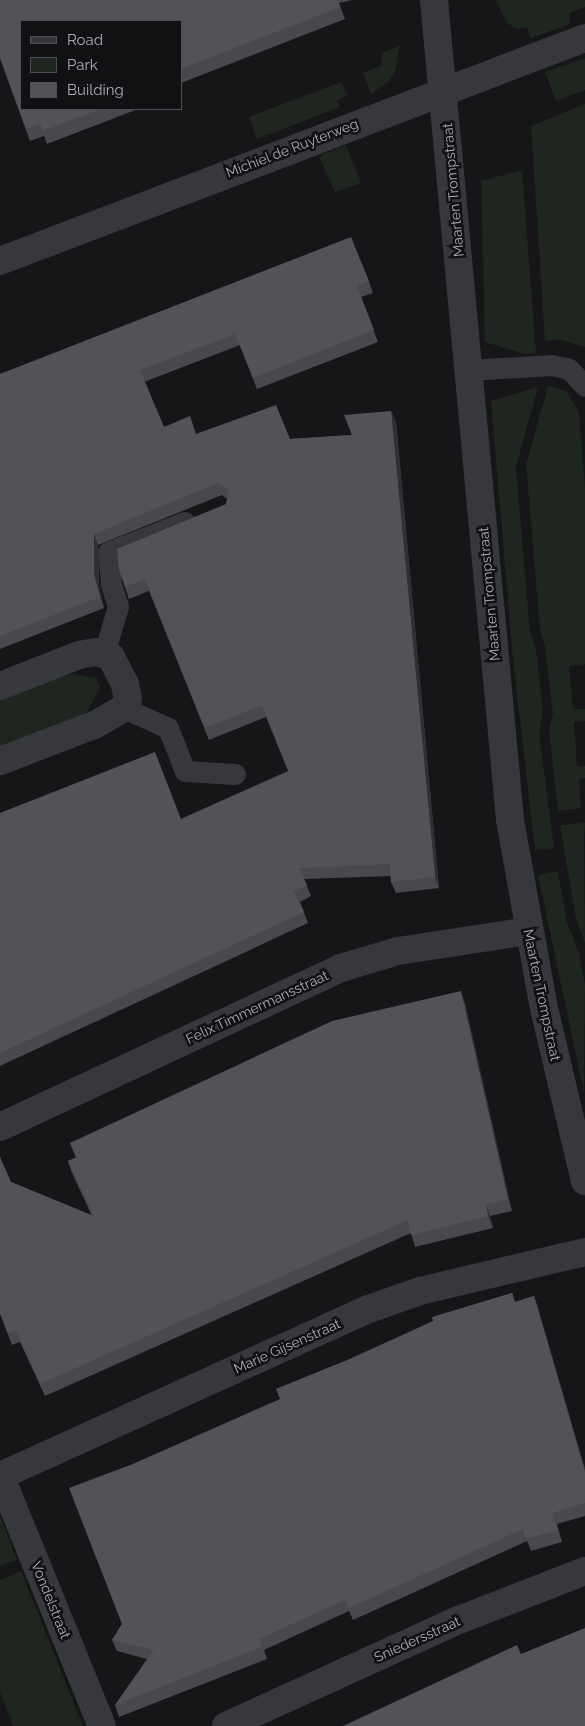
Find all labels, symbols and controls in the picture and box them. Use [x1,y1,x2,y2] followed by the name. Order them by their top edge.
[20,20,182,110] legend
[67,31,103,49] text: Road
[67,56,98,74] text: Park
[67,81,124,99] text: Building
[223,115,361,181] street label: Michiel de Ruyterweg
[439,122,467,258] street label: Maarten Trompstraat
[475,526,503,662] street label: Maarten Trompstraat
[520,927,564,1063] street label: Maarten Trompstraat
[183,967,331,1047] street label: Felix Timmermansstraat
[231,1315,343,1377] street label: Marie Gijsenstraat
[28,1559,74,1641] street label: Vondelstraat
[371,1612,463,1666] street label: Sniedersstraat

